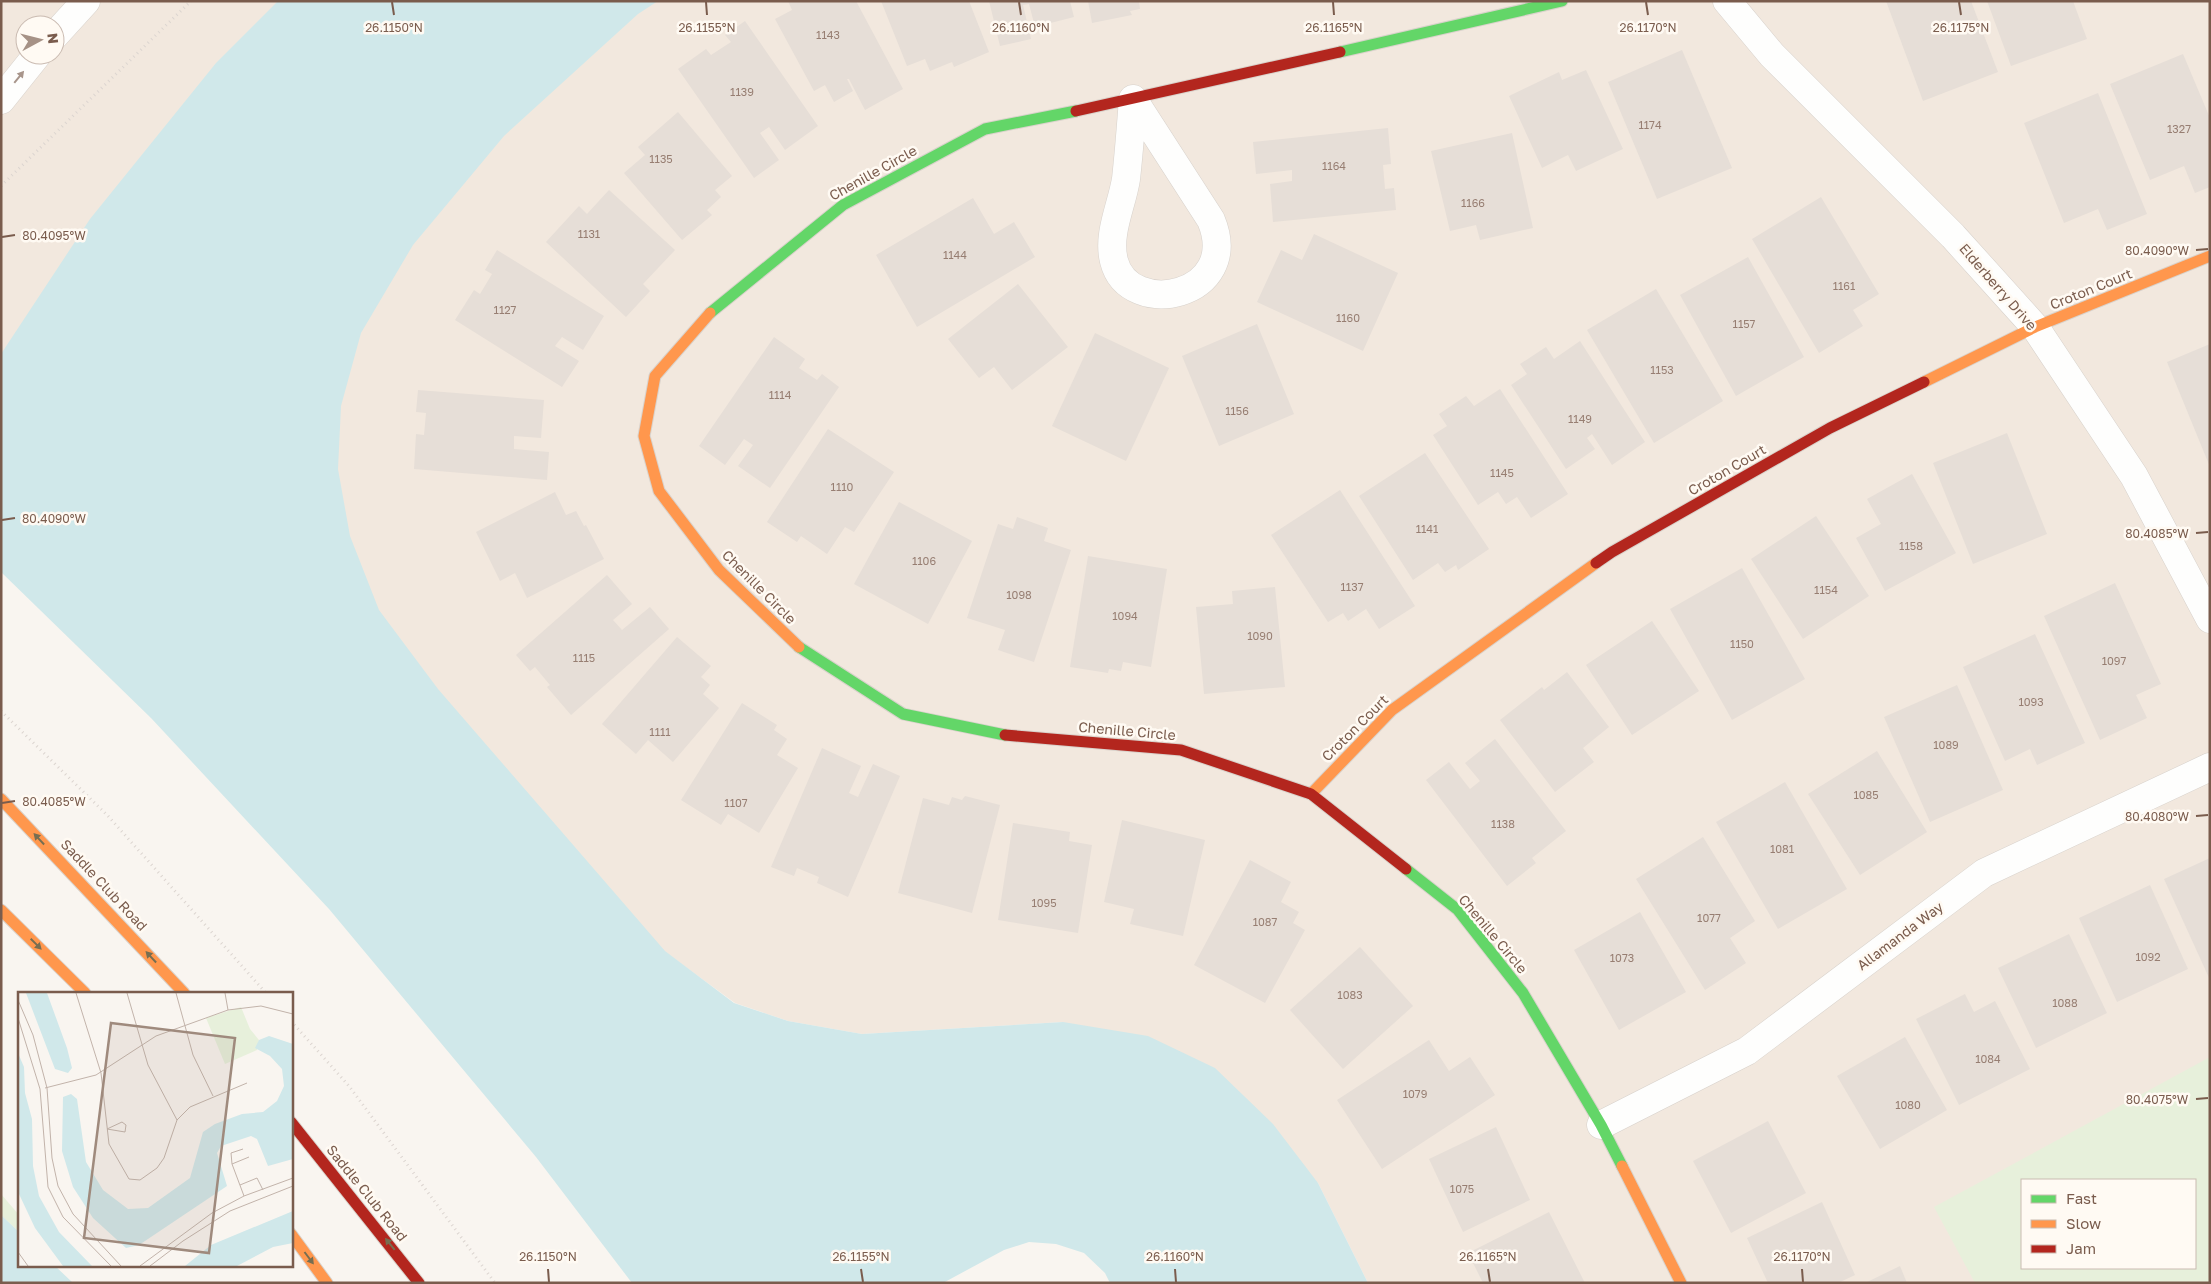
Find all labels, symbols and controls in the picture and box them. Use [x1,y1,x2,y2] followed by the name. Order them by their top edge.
[15,15,65,65] north arrow
[365,20,423,35] text: 26.1150°N
[678,20,736,35] text: 26.1155°N
[992,20,1050,35] text: 26.1160°N
[1305,20,1363,35] text: 26.1165°N
[1619,20,1677,35] text: 26.1170°N
[1933,20,1989,35] text: 26.1175°N
[816,28,840,41] house number: 1143
[44,32,62,45] text: N
[14,71,25,84] one-way arrow
[730,85,754,98] house number: 1139
[1638,118,1662,131] house number: 1174
[2167,122,2191,135] house number: 1327
[826,141,920,204] street label: Chenille Circle
[649,152,673,165] house number: 1135
[1322,159,1346,172] house number: 1164
[1461,196,1485,209] house number: 1166
[578,227,600,240] house number: 1131
[22,228,86,243] text: 80.4095°W
[1956,240,2041,333] street label: Elderberry Drive
[2125,243,2189,258] text: 80.4090°W
[943,248,967,261] house number: 1144
[2047,264,2134,313] street label: Croton Court
[1833,279,1855,292] house number: 1161
[494,303,517,316] house number: 1127
[1336,311,1360,324] house number: 1160
[1733,317,1756,330] house number: 1157
[1650,363,1674,376] house number: 1153
[769,388,792,401] house number: 1114
[1225,404,1249,417] house number: 1156
[1568,412,1592,425] house number: 1149
[1685,440,1769,499] street label: Croton Court
[1490,466,1514,479] house number: 1145
[831,480,854,493] house number: 1110
[22,511,86,526] text: 80.4090°W
[1416,522,1438,535] house number: 1141
[2125,526,2189,541] text: 80.4085°W
[1899,539,1923,552] house number: 1158
[719,546,800,627] street label: Chenille Circle
[912,554,936,567] house number: 1106
[1341,580,1364,593] house number: 1137
[1814,583,1838,596] house number: 1154
[1006,588,1032,601] house number: 1098
[1112,609,1138,622] house number: 1094
[1247,629,1273,642] house number: 1090
[1730,637,1754,650] house number: 1150
[573,651,595,664] house number: 1115
[2102,654,2126,667] house number: 1097
[1318,691,1391,764] street label: Croton Court
[2018,695,2044,708] house number: 1093
[1078,718,1176,743] street label: Chenille Circle
[649,725,671,738] house number: 1111
[1933,738,1959,751] house number: 1089
[1853,788,1879,801] house number: 1085
[22,794,86,809] text: 80.4085°W
[724,796,748,809] house number: 1107
[2125,809,2190,824] text: 80.4080°W
[1491,817,1515,830] house number: 1138
[33,833,45,845] one-way arrow
[58,835,151,934] street label: Saddle Club Road
[1770,842,1794,855] house number: 1081
[1455,891,1531,977] street label: Chenille Circle
[1031,896,1057,909] house number: 1095
[1853,898,1946,973] street label: Allamanda Way
[1697,911,1721,924] house number: 1077
[1253,915,1278,928] house number: 1087
[30,938,42,950] one-way arrow
[2135,950,2161,963] house number: 1092
[1610,951,1634,964] house number: 1073
[145,952,157,964] one-way arrow
[1337,988,1363,1001] house number: 1083
[18,992,292,1266] inset map
[2052,996,2078,1009] house number: 1088
[1975,1052,2001,1065] house number: 1084
[1403,1087,1427,1100] house number: 1079
[2126,1092,2189,1107] text: 80.4075°W
[1895,1098,1921,1111] house number: 1080
[323,1141,411,1244] street label: Saddle Club Road
[2021,1179,2196,1269] legend
[1450,1182,1474,1195] house number: 1075
[2066,1189,2097,1207] text: Fast
[2066,1214,2101,1232] text: Slow
[384,1238,395,1251] one-way arrow
[2066,1239,2096,1257] text: Jam
[519,1249,577,1264] text: 26.1150°N
[832,1249,890,1264] text: 26.1155°N
[1146,1249,1204,1264] text: 26.1160°N
[1459,1249,1517,1264] text: 26.1165°N
[1773,1249,1831,1264] text: 26.1170°N
[304,1252,314,1265] one-way arrow

